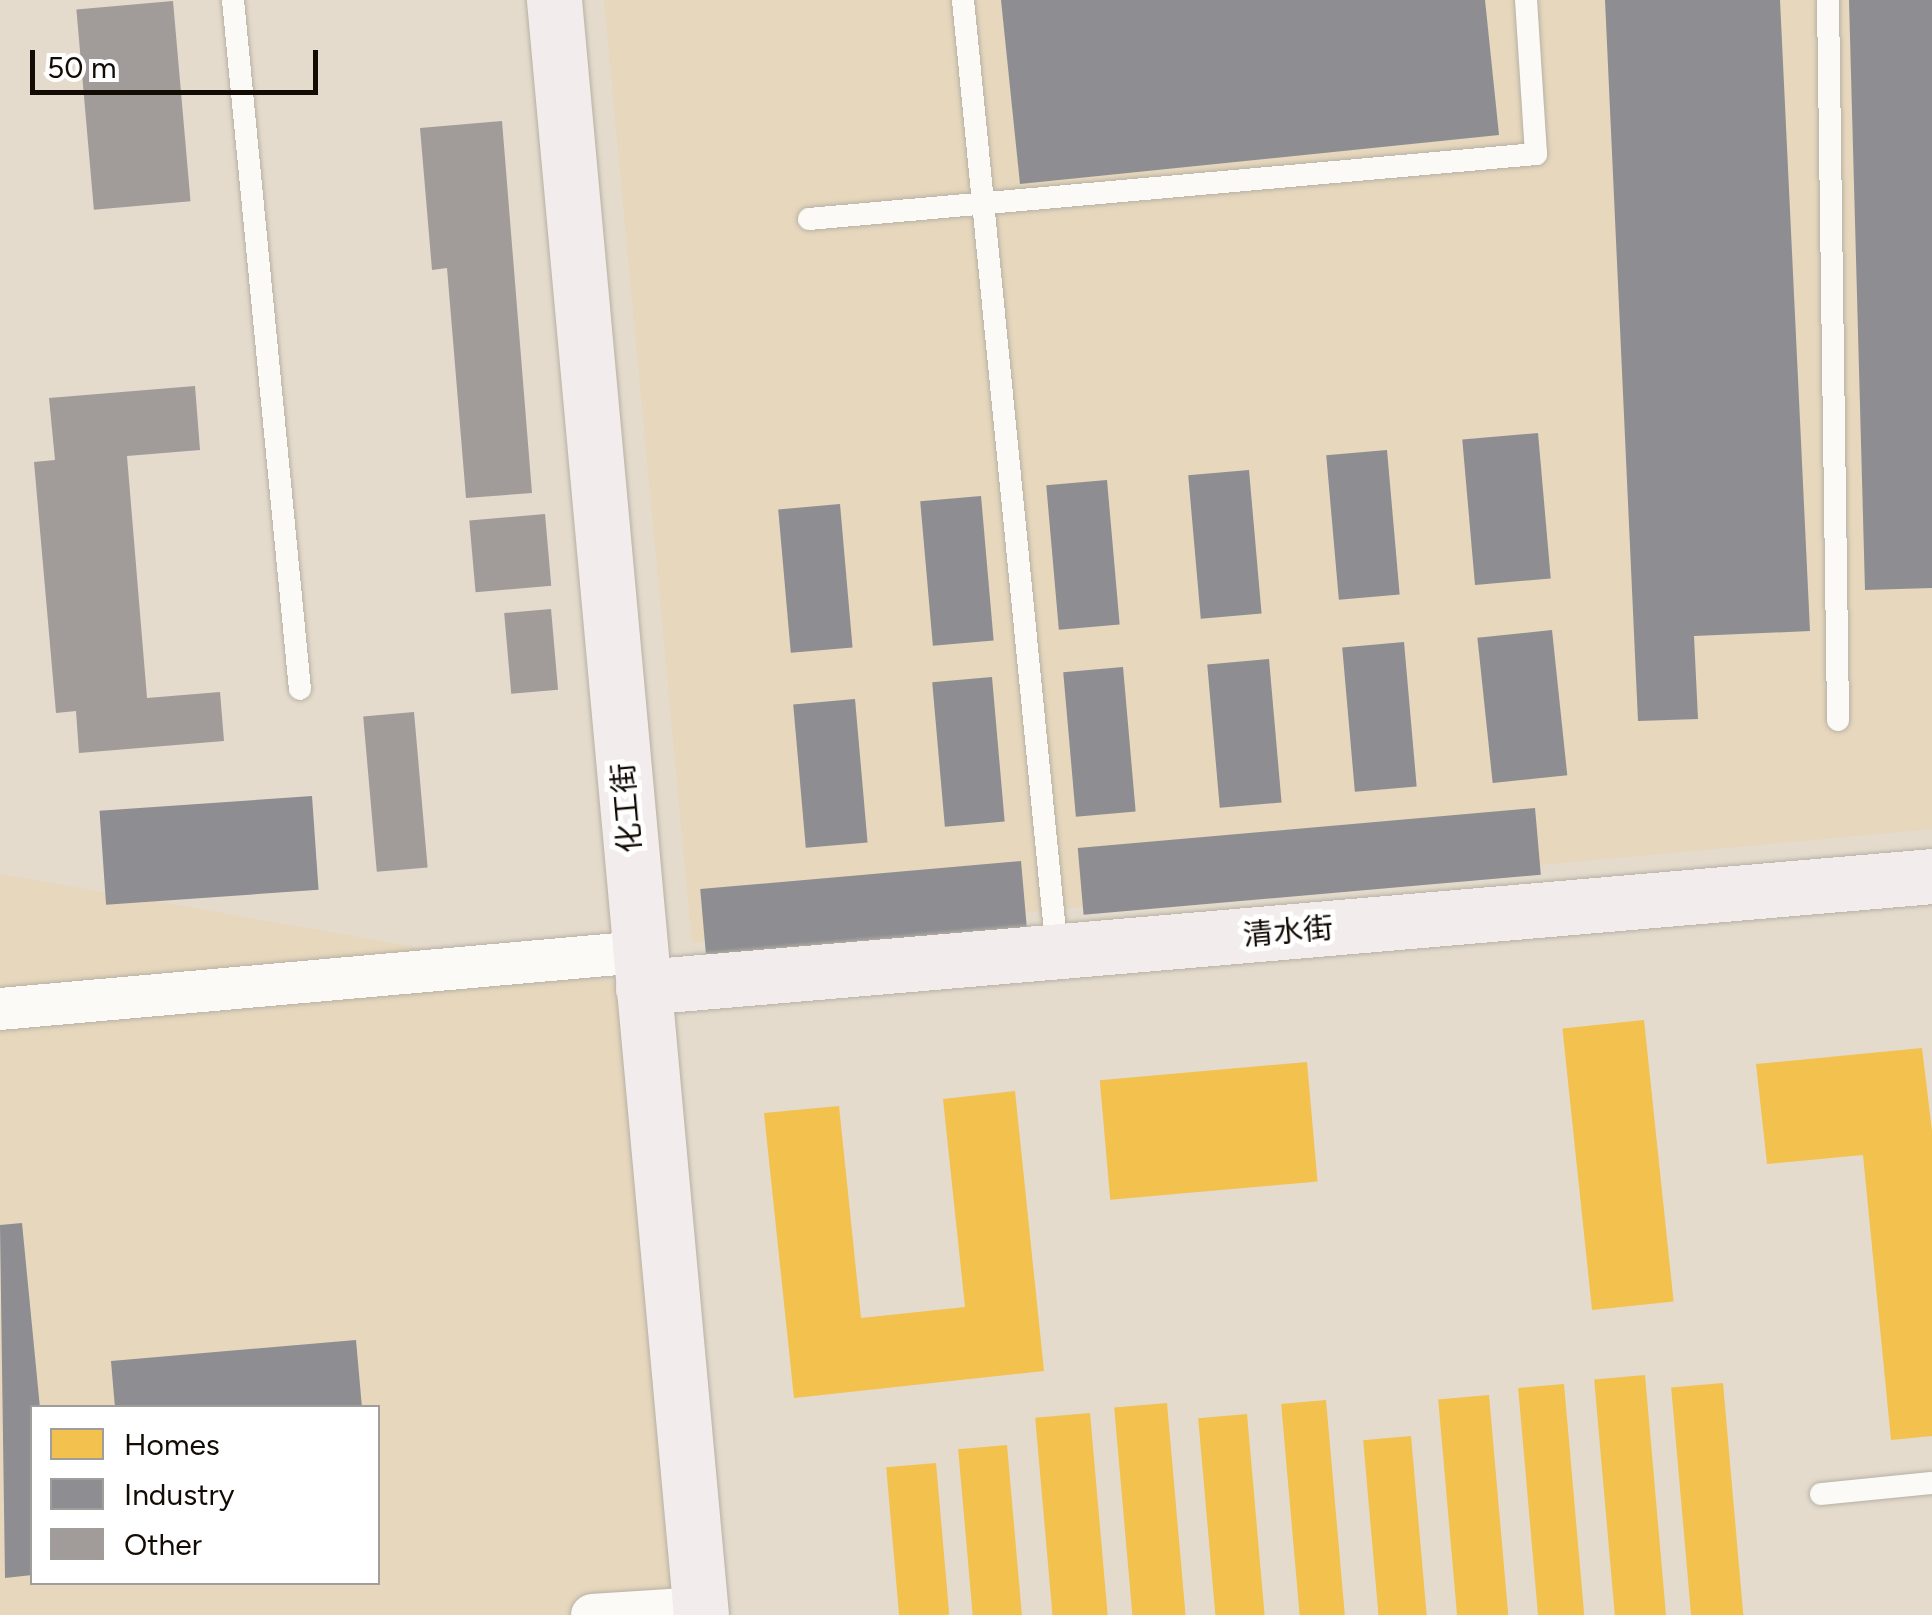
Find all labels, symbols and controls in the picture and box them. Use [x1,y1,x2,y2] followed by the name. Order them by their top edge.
[35,30,322,92] scale bar
[47,49,116,86] text: 50 m
[605,762,649,854] street label: 化工街
[1242,910,1334,954] street label: 清水街
[30,1405,380,1585] legend
[124,1426,220,1463] text: Homes
[124,1476,234,1513] text: Industry
[124,1526,202,1563] text: Other

